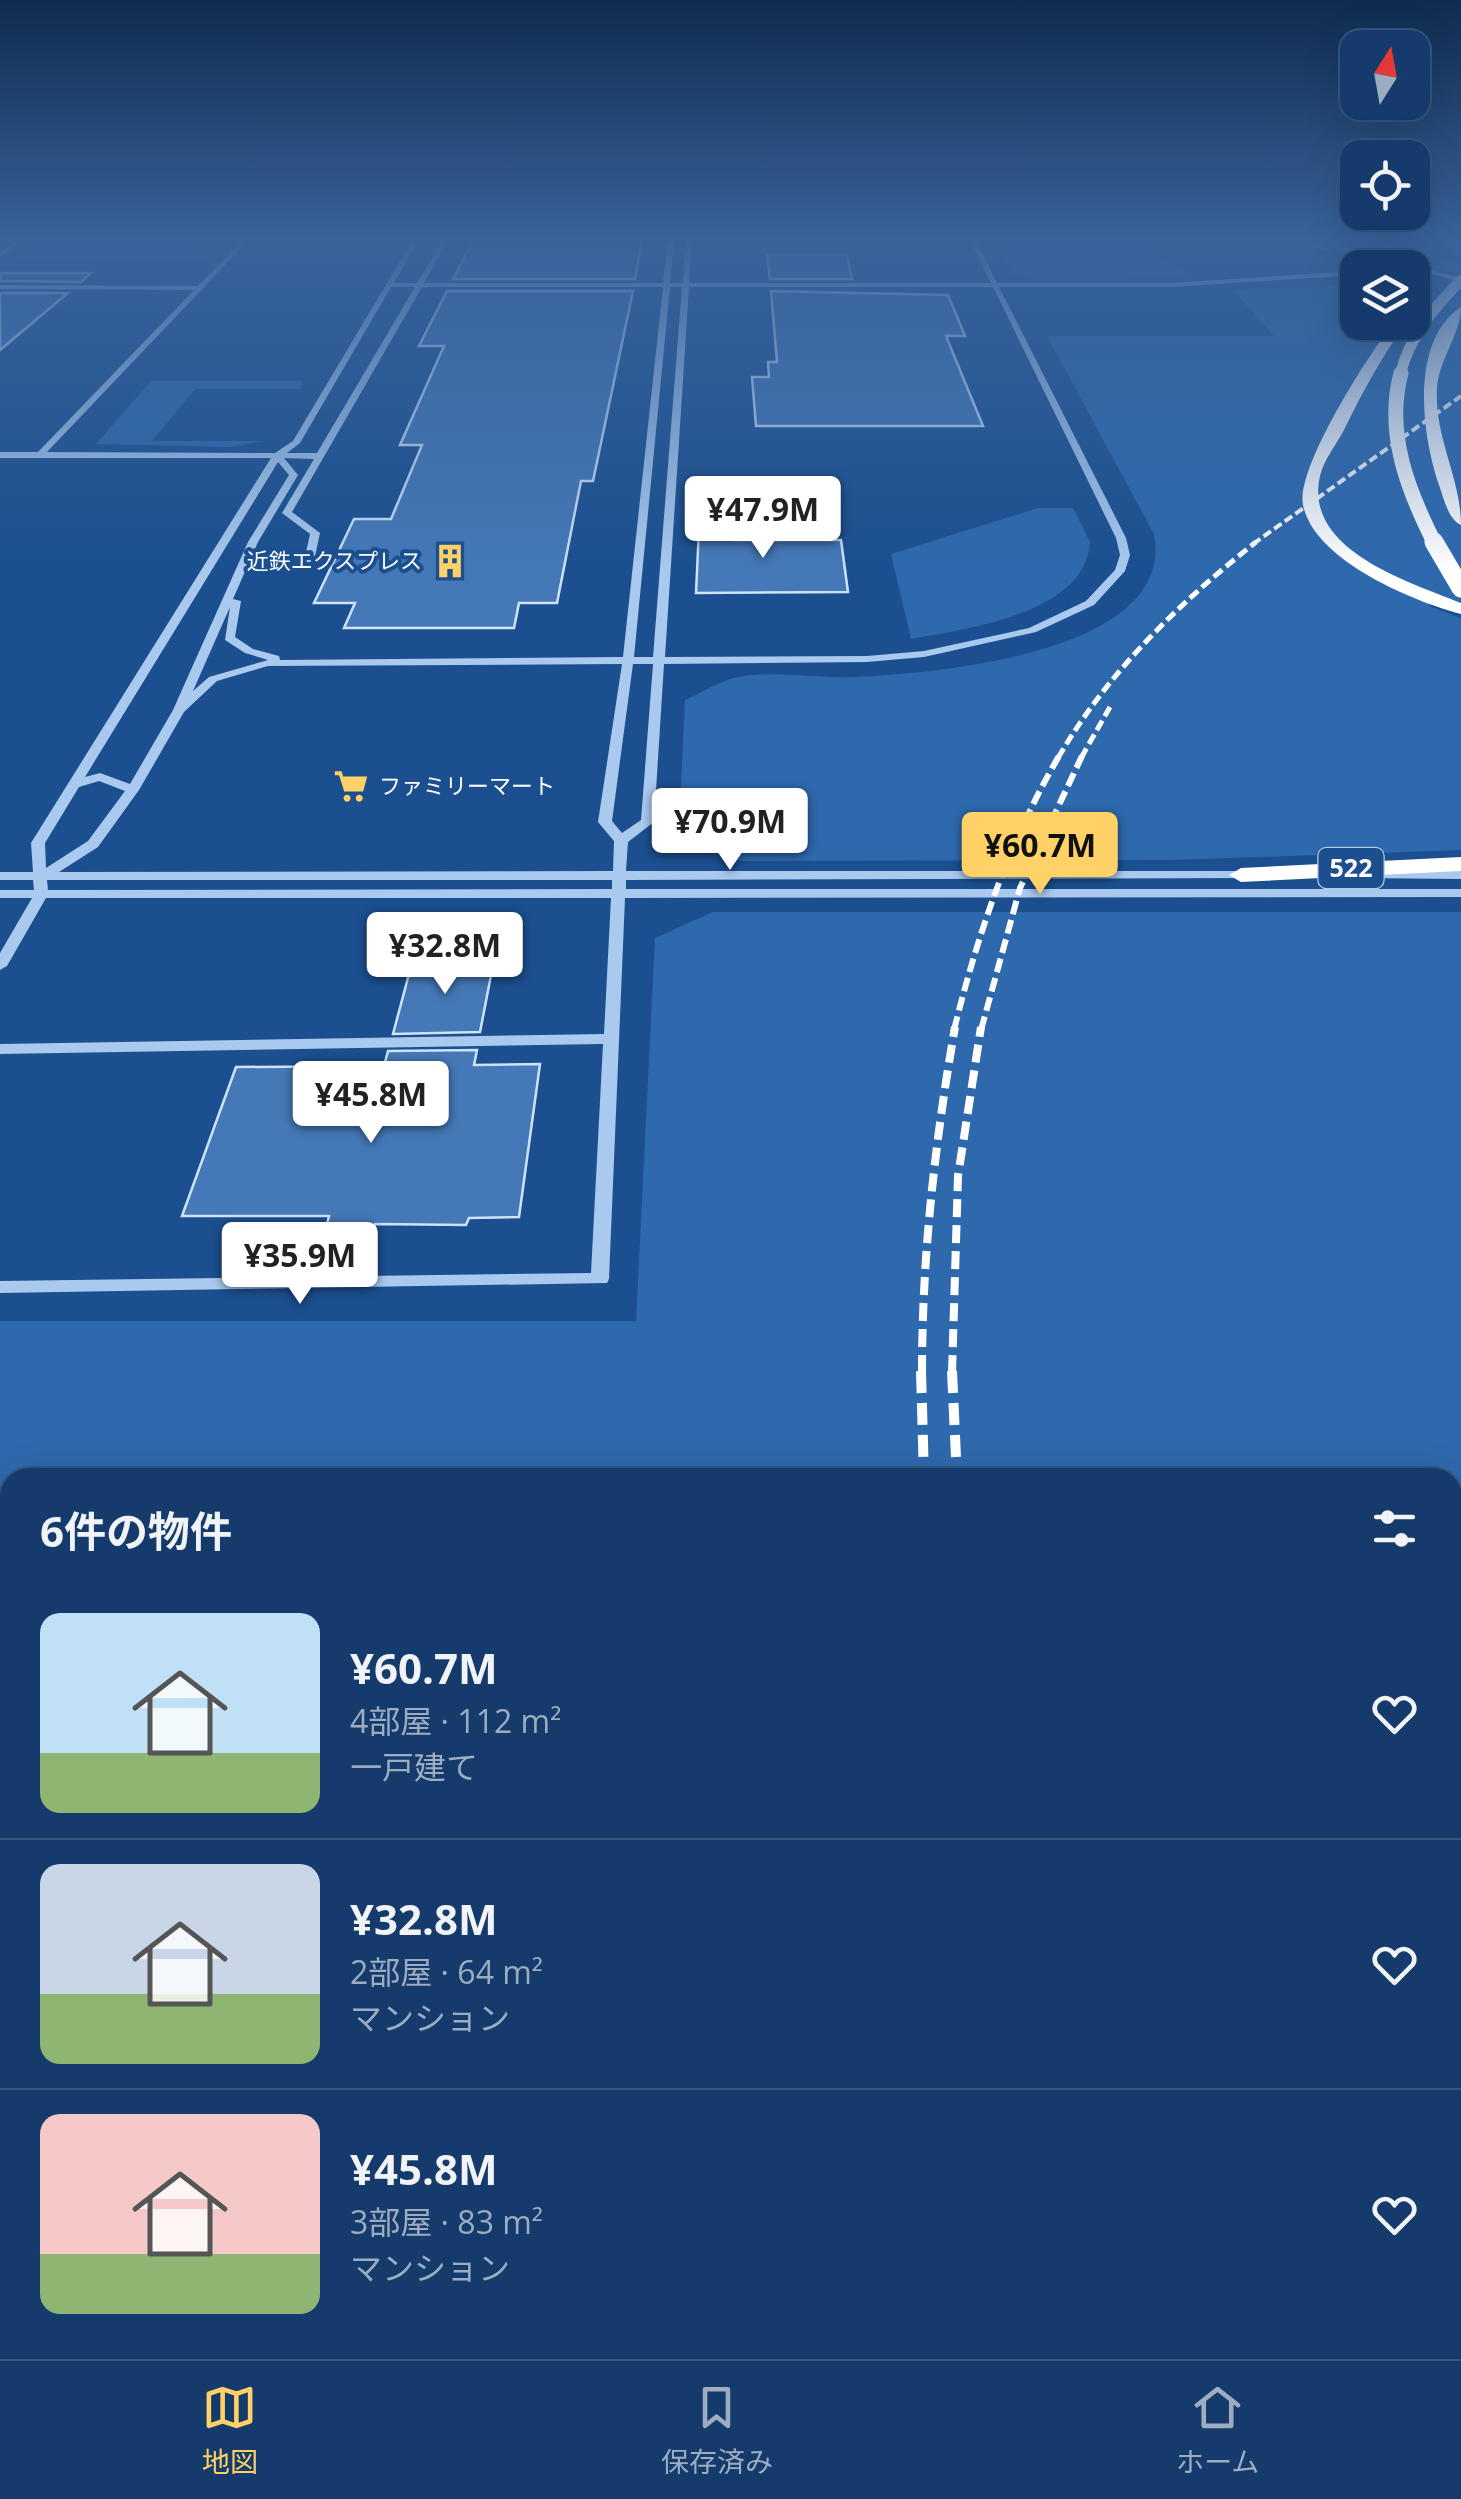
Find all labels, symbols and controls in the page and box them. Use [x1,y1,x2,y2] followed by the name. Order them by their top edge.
[1340,30,1430,120] north arrow
[1340,30,1430,340] map controls
[1340,140,1430,230] button: locate
[1340,250,1430,340] button: layers
[682,476,844,561] pin: ¥47.9M
[707,487,819,530] text: ¥47.9M
[431,542,469,580] building icon: 近鉄エクスプレス
[247,545,422,575] place label: 近鉄エクスプレス
[332,767,370,805] supermarket icon: ファミリーマート
[379,770,555,800] place label: ファミリーマート
[649,788,811,873] pin: ¥70.9M
[674,799,786,842] text: ¥70.9M
[959,812,1121,897] pin: ¥60.7M
[984,823,1096,866] text: ¥60.7M
[1318,848,1384,888] road number: 522
[364,912,526,997] pin: ¥32.8M
[389,923,501,966] text: ¥32.8M
[290,1061,452,1146] pin: ¥45.8M
[315,1072,427,1115] text: ¥45.8M
[219,1222,381,1307] pin: ¥35.9M
[244,1233,356,1276] text: ¥35.9M
[1367,1501,1422,1556] icon: filters
[40,1502,232,1559] text: 6件の物件
[350,1639,498,1696] text: ¥60.7M
[120,1653,240,1773] icon: home
[1367,1686,1422,1741] icon: heart
[350,1699,561,1742] text: 4部屋 · 112 m²
[350,1745,478,1788] text: 一戸建て
[350,1890,498,1947] text: ¥32.8M
[120,1904,240,2024] icon: home
[1367,1937,1422,1992] icon: heart
[350,1950,543,1993] text: 2部屋 · 64 m²
[350,1996,510,2039] text: マンション
[350,2140,498,2197] text: ¥45.8M
[120,2154,240,2274] icon: home
[1367,2187,1422,2242] icon: heart
[350,2200,543,2243] text: 3部屋 · 83 m²
[350,2246,510,2289] text: マンション
[202,2380,258,2480] tab: 地図
[661,2380,773,2480] tab: 保存済み
[1176,2380,1259,2480] tab: ホーム

